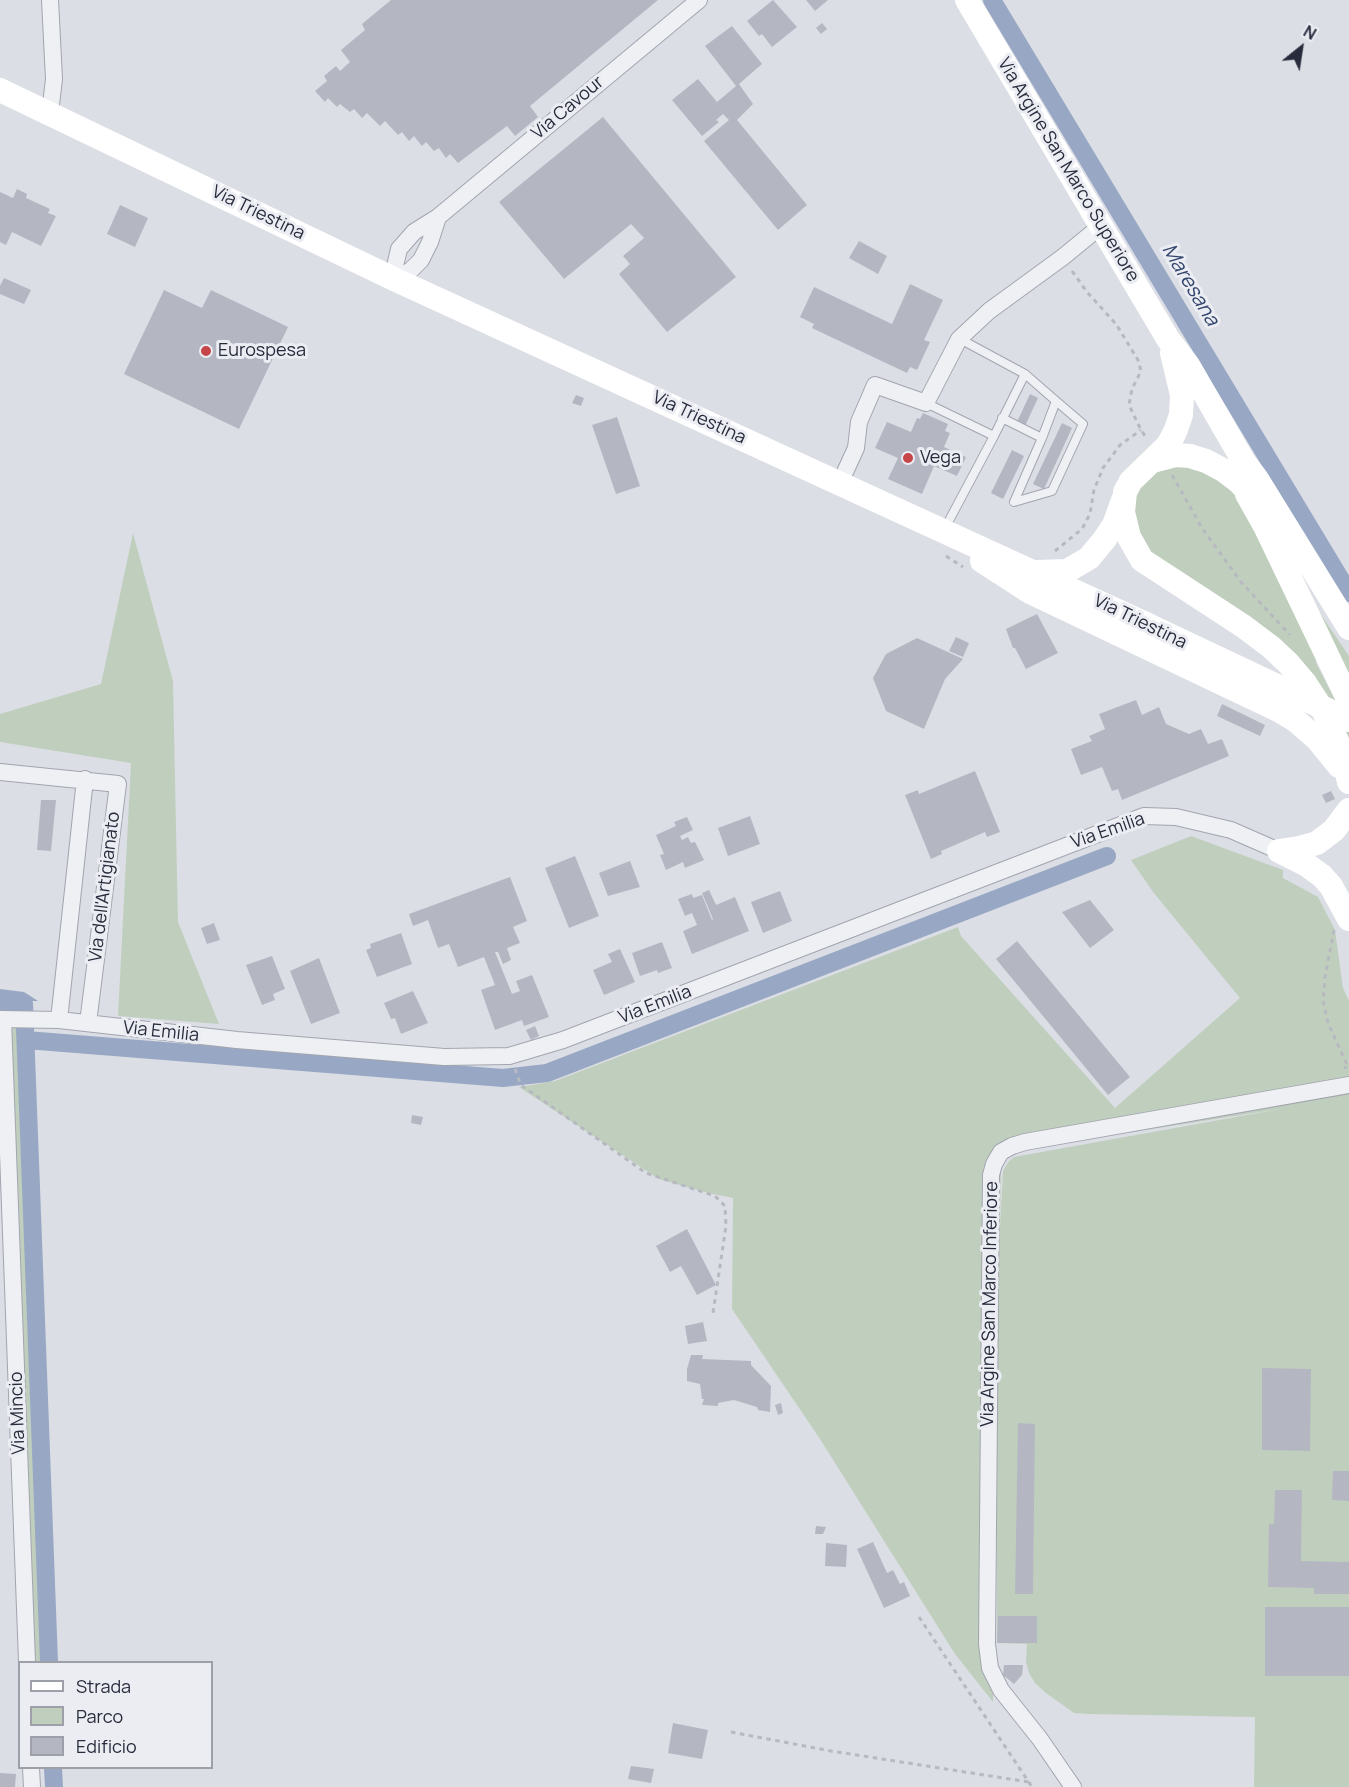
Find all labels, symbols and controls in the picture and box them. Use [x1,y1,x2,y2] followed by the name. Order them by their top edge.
[1271,18,1331,78] north arrow
[1300,20,1320,45] text: N
[992,54,1144,286] street label: Via Argine San Marco Superiore
[528,72,608,144] street label: Via Cavour
[208,181,308,245] street label: Via Triestina
[1156,240,1224,330] water label: Maresana
[218,340,306,362] place label: Eurospesa
[199,344,213,358] marker: Eurospesa
[649,387,749,449] street label: Via Triestina
[920,447,961,469] place label: Vega
[901,451,915,465] marker: Vega
[1090,590,1190,654] street label: Via Triestina
[1068,808,1148,854] street label: Via Emilia
[85,811,125,963] street label: Via dell'Artigianato
[615,981,695,1029] street label: Via Emilia
[122,1017,200,1047] street label: Via Emilia
[977,1181,1003,1427] street label: Via Argine San Marco Inferiore
[6,1371,30,1455] street label: Via Mincio
[18,1661,213,1769] legend
[76,1674,131,1698] text: Strada
[76,1704,123,1728] text: Parco
[76,1734,137,1758] text: Edificio

